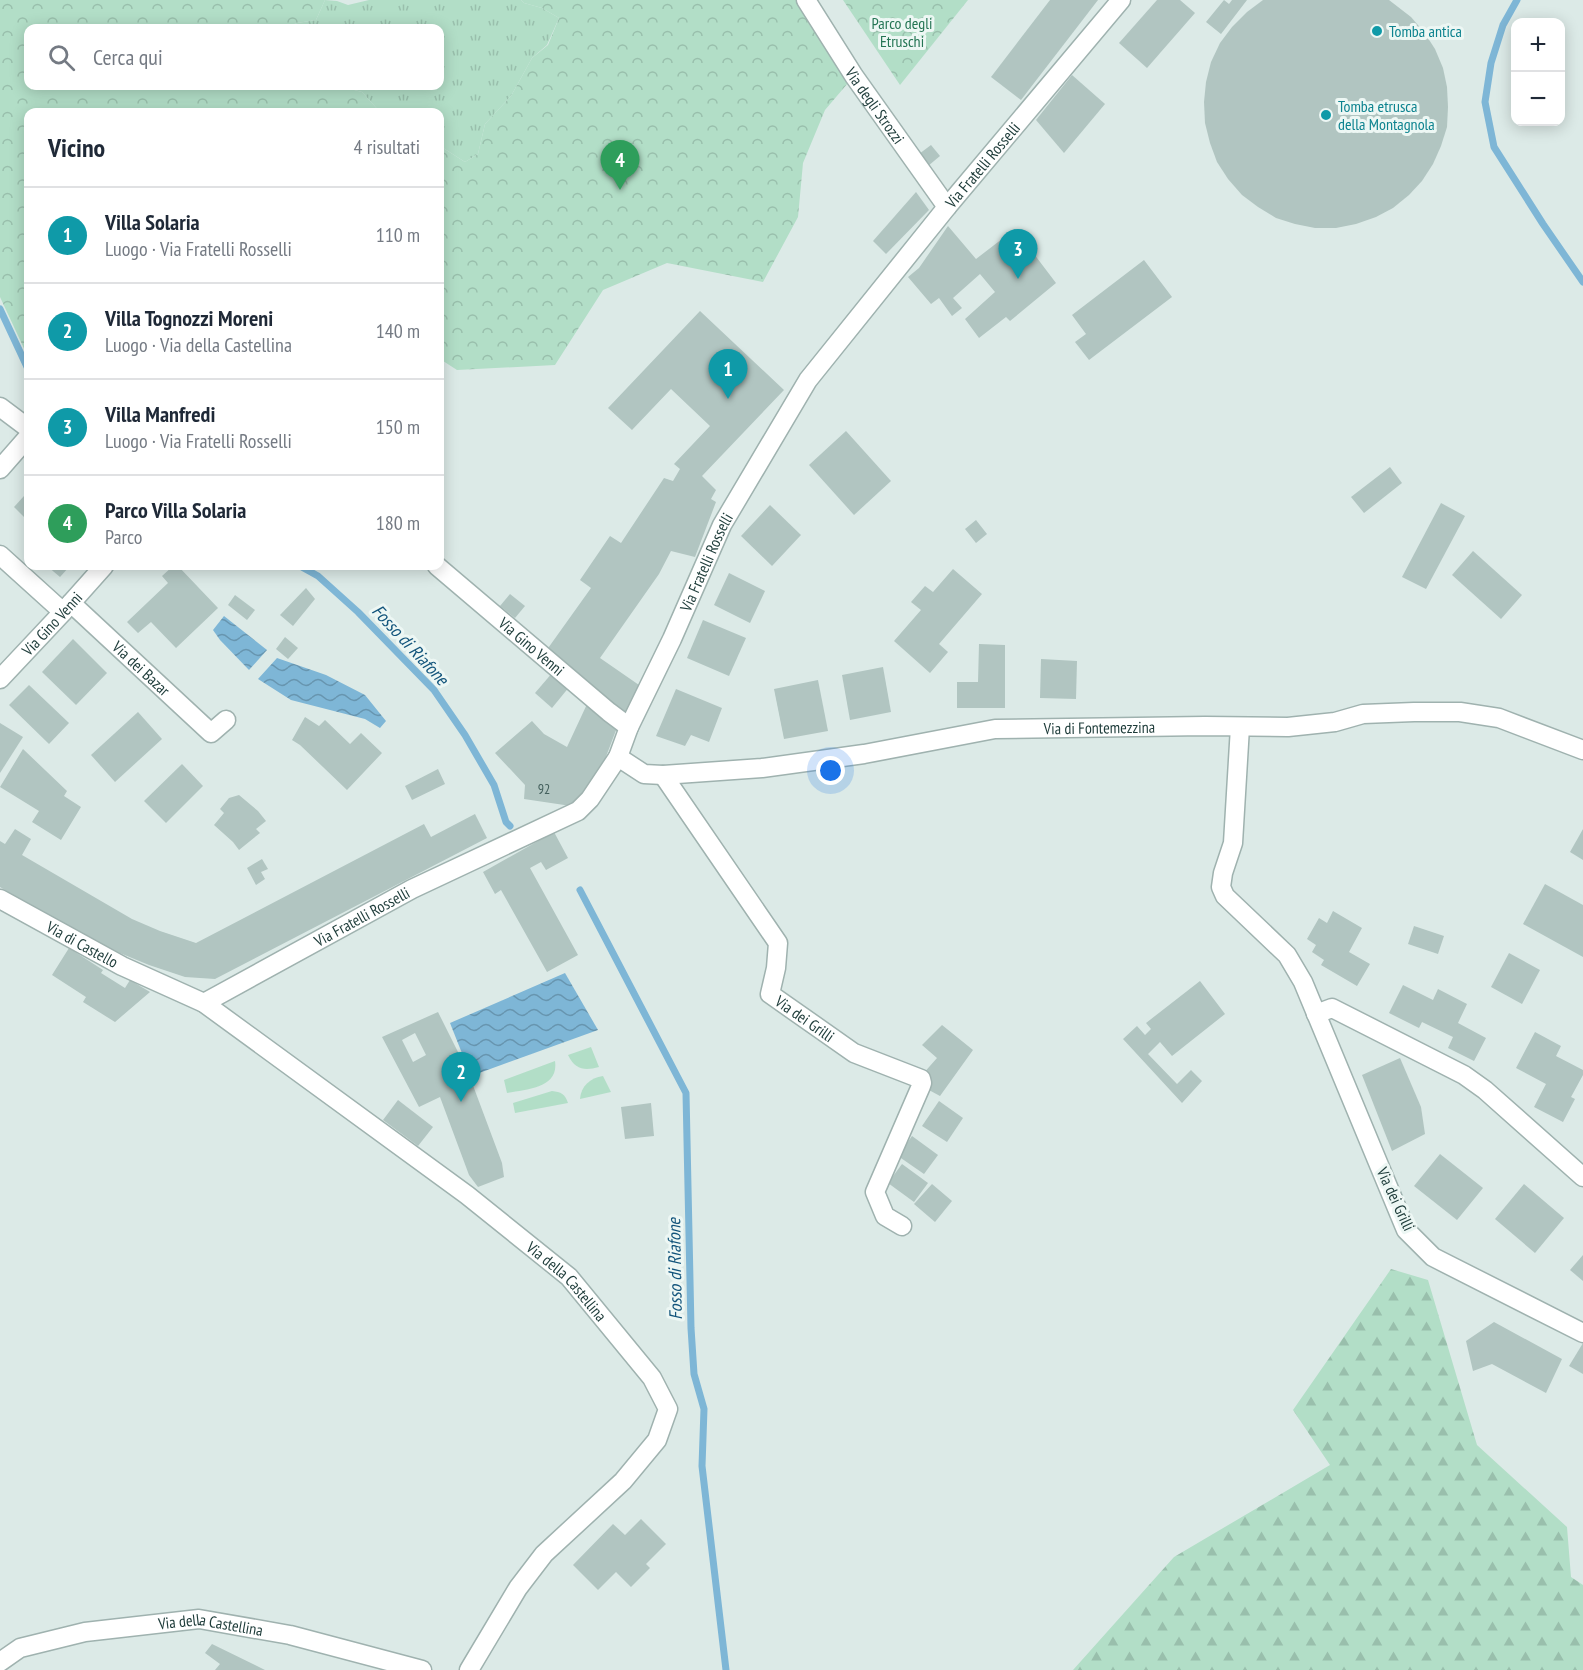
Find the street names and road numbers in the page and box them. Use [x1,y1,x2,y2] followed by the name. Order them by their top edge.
[841,63,909,148] street label: Via degli Strozzi
[940,118,1024,213] street label: Via Fratelli Rosselli
[675,509,737,615] street label: Via Fratelli Rosselli
[17,587,86,660] street label: Via Gino Venni
[494,612,568,680] street label: Via Gino Venni
[108,636,175,700] street label: Via dei Bazar
[1043,717,1155,738] street label: Via di Fontemezzina
[310,882,413,951] street label: Via Fratelli Rosselli
[42,916,122,972] street label: Via di Castello
[771,990,838,1046] street label: Via dei Grilli
[1372,1163,1419,1234] street label: Via dei Grilli
[522,1236,611,1325] street label: Via della Castellina
[156,1609,265,1640] street label: Via della Castellina

